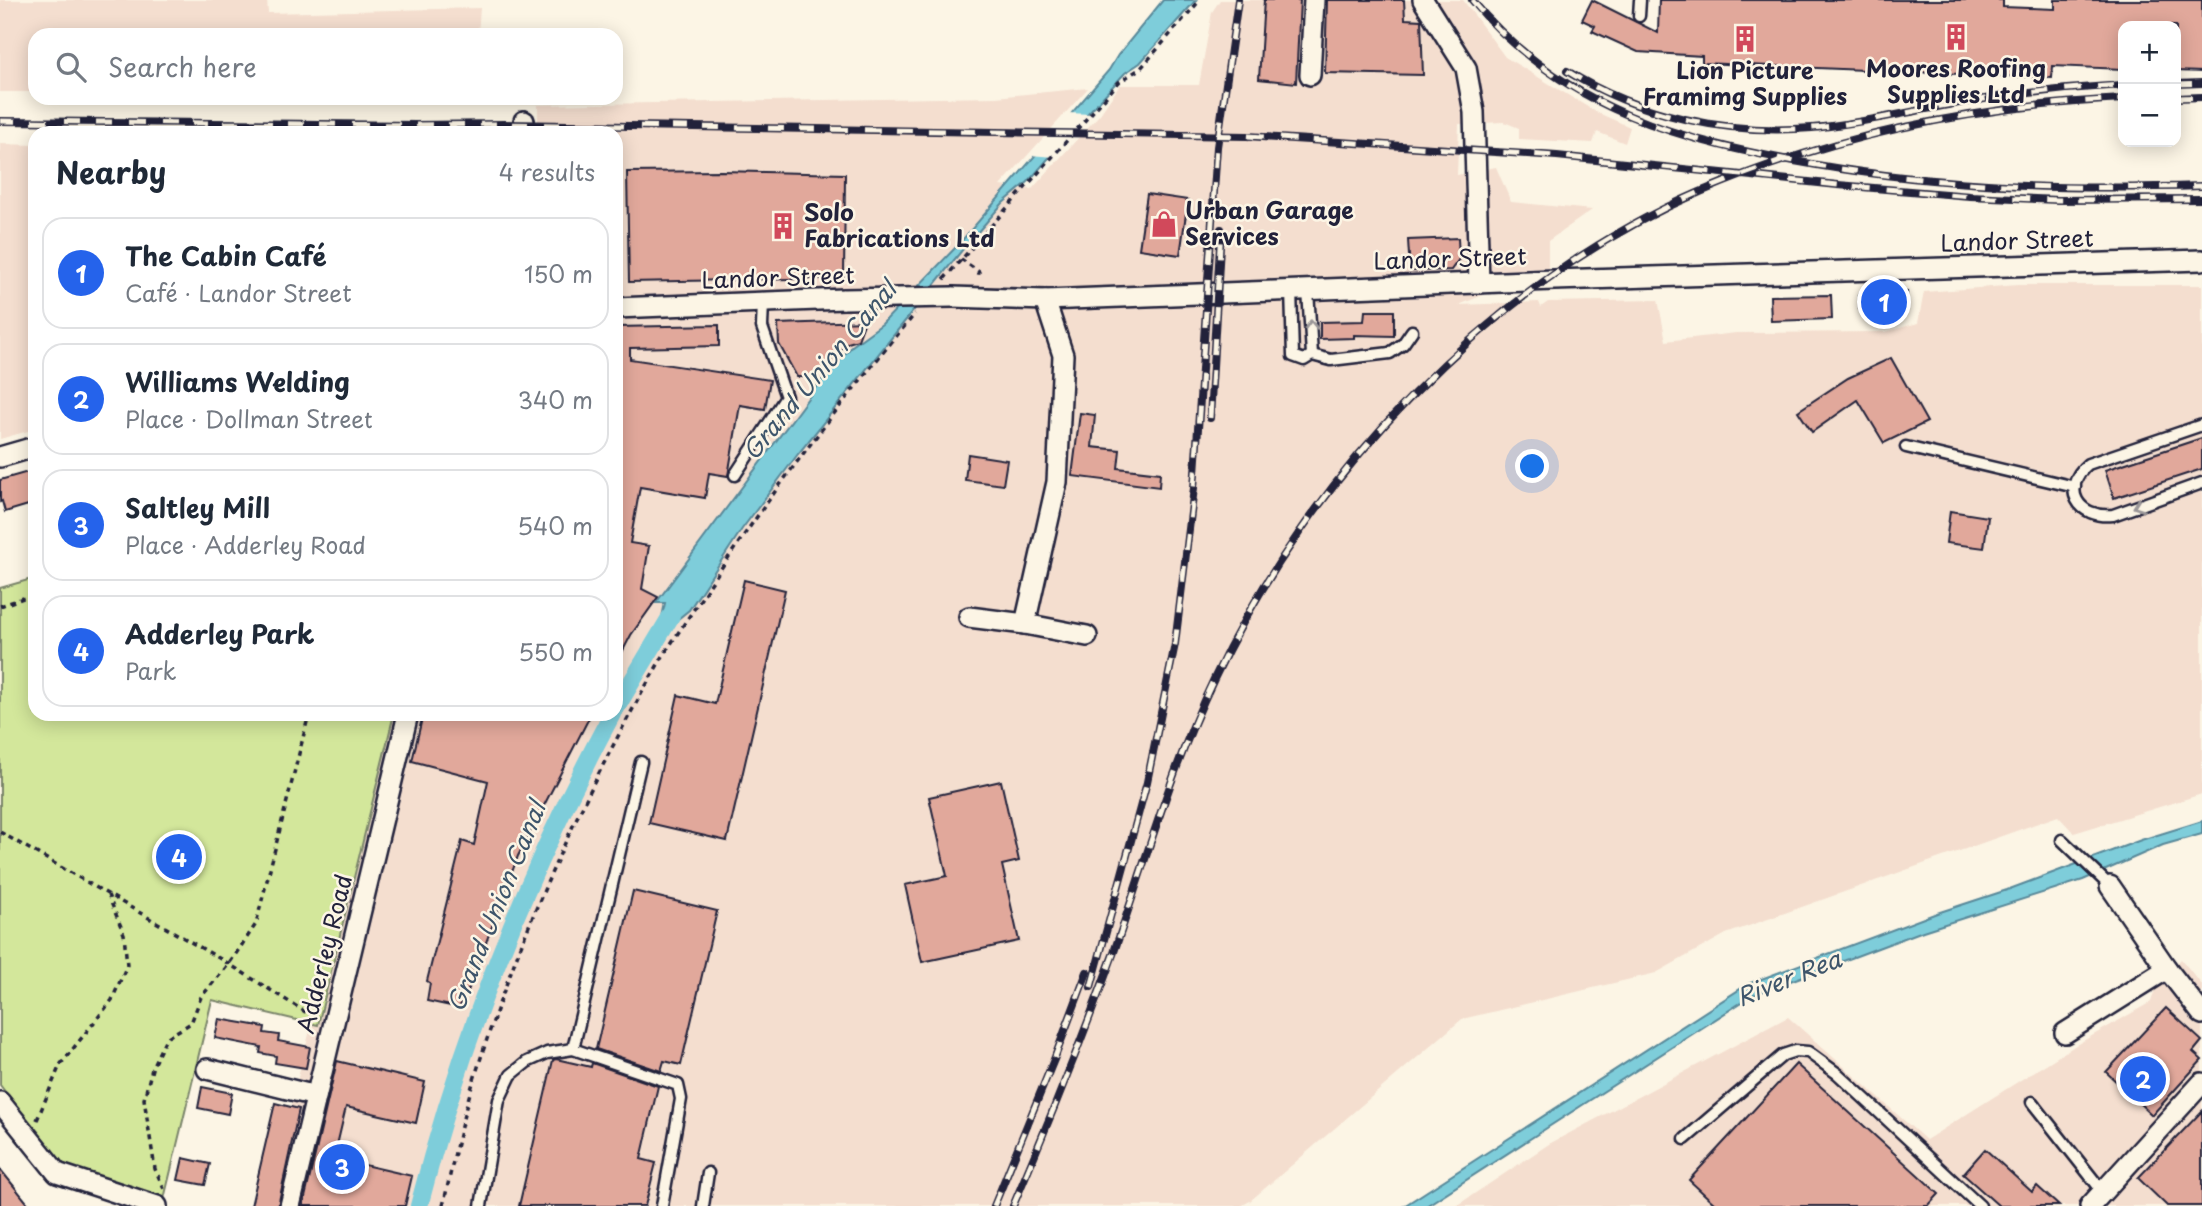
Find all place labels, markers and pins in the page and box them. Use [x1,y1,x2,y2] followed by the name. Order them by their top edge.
[1941,22,1971,52] building icon: Moores Roofing Supplies Ltd
[1730,24,1760,54] building icon: Lion Picture Framimg Supplies
[1866,50,2046,111] place label: Moores Roofing Supplies Ltd
[1643,52,1847,113] place label: Lion Picture Framimg Supplies
[1185,192,1354,253] place label: Urban Garage Services
[804,194,995,255] place label: Solo Fabrications Ltd
[1149,209,1179,239] shop icon: Urban Garage Services
[768,211,798,241] building icon: Solo Fabrications Ltd
[1861,276,1907,328] pin: 1
[156,831,202,883] pin: 4
[2120,1053,2166,1105] pin: 2
[319,1141,365,1193] pin: 3

